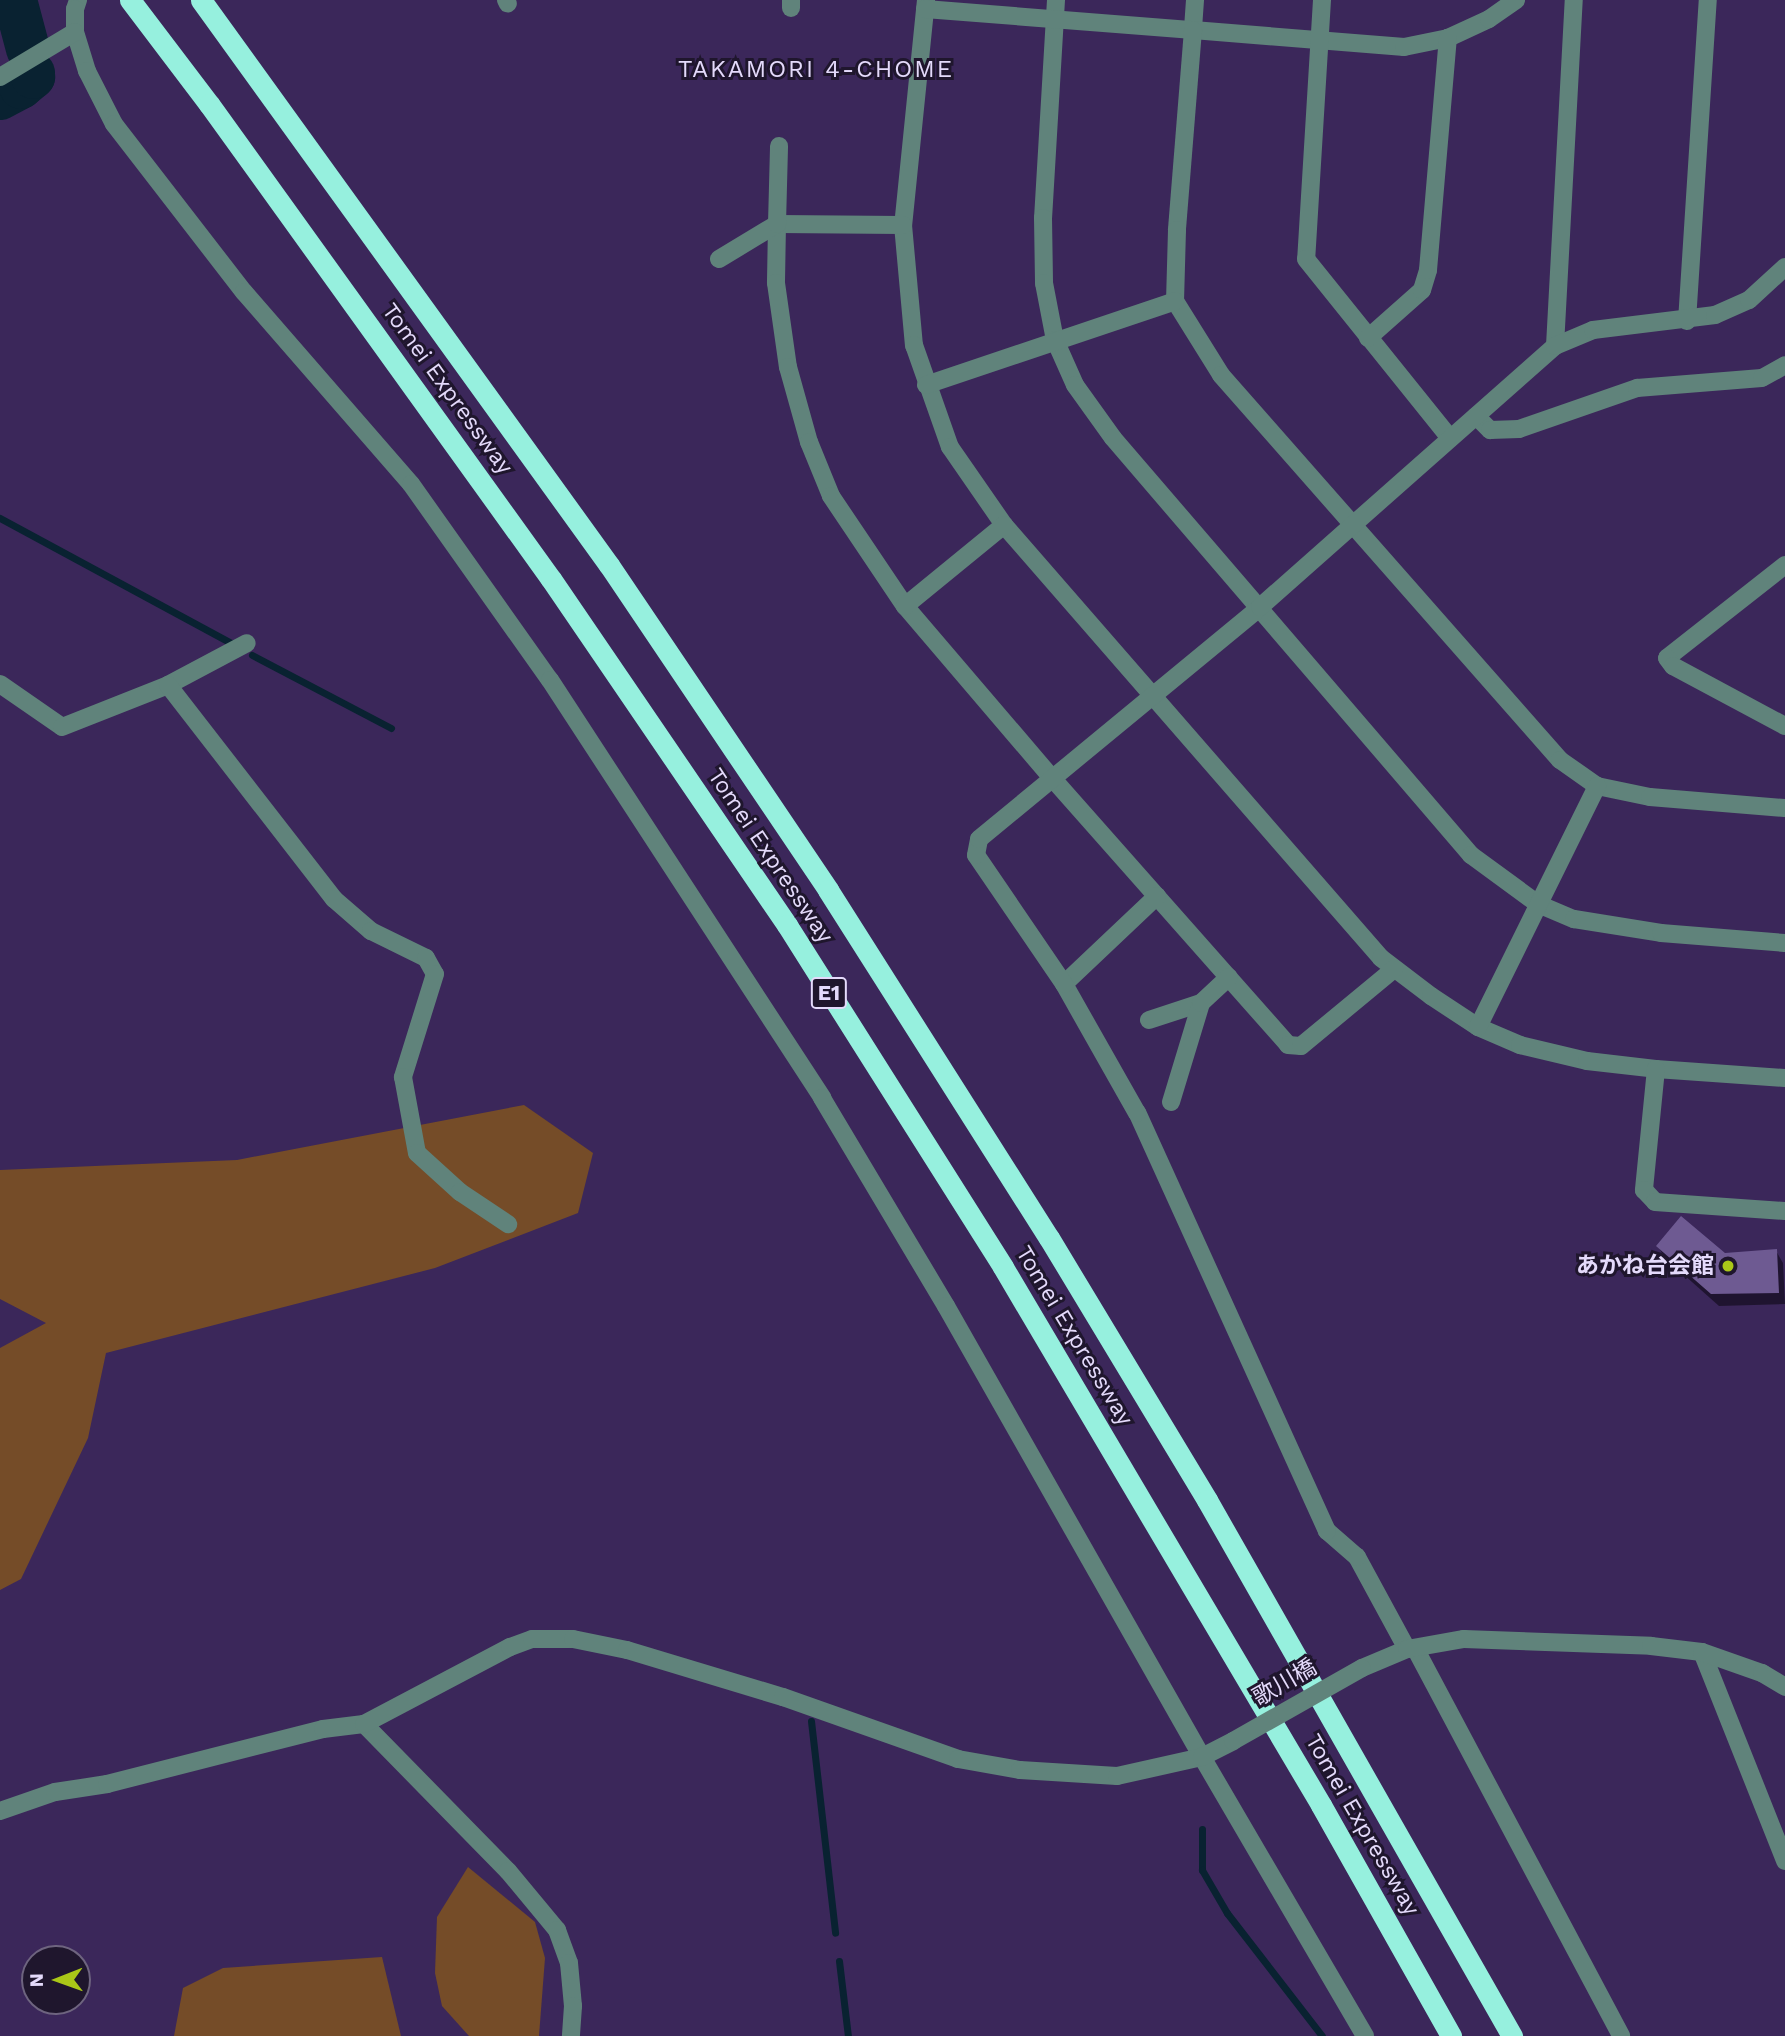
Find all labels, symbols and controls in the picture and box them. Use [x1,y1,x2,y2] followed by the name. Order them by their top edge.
[680,56,952,84] district label: TAKAMORI 4-CHOME
[376,298,518,480] street label: Tomei Expressway
[701,763,839,949] street label: Tomei Expressway
[810,976,848,1010] road number: E1
[1009,1241,1139,1431] street label: Tomei Expressway
[1576,1252,1714,1280] place label: あかね台会館
[1720,1258,1736,1274] marker: あかね台会館
[1248,1654,1322,1712] street label: 歌川橋
[1299,1729,1425,1921] street label: Tomei Expressway
[21,1945,91,2015] north arrow
[25,1973,48,1988] text: N

